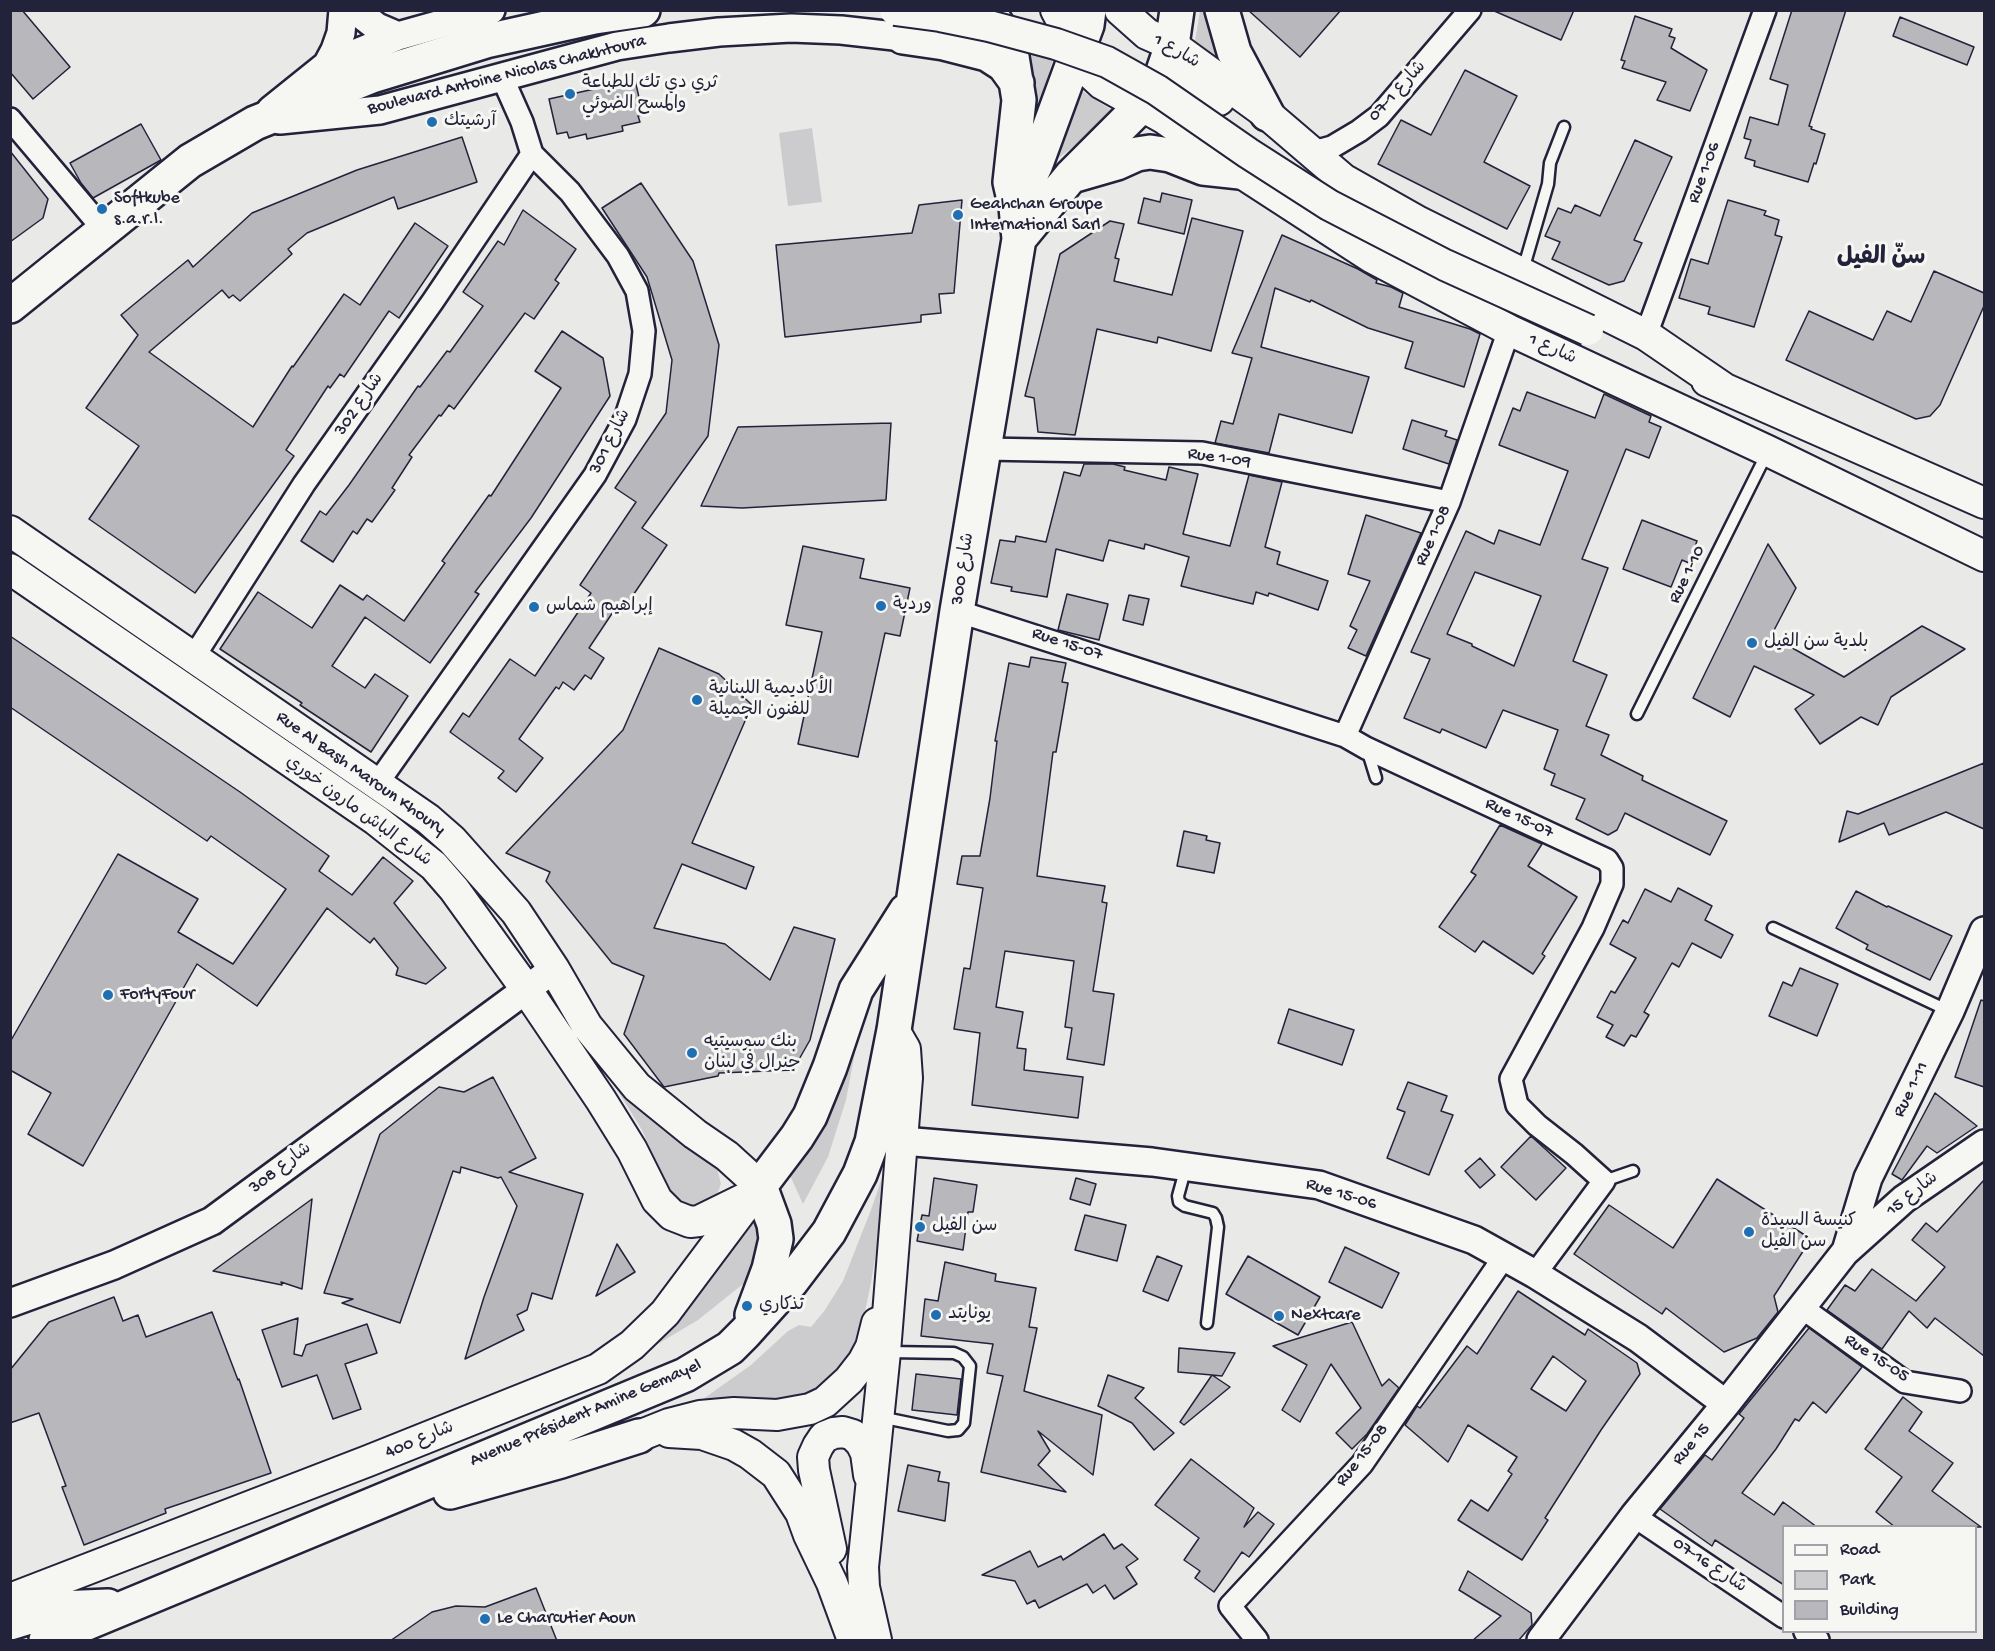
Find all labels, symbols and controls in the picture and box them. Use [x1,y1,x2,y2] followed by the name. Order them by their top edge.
[1149,30,1203,74] street label: شارع 1
[366,31,648,121] street label: Boulevard Antoine Nicolas Chakhtoura
[1364,57,1432,127] street label: شارع 1-07
[582,73,717,116] place label: ثري دي تك للطباعة والمسح الضوئي
[563,87,577,101] marker: ثري دي تك للطباعة والمسح الضوئي
[444,111,496,133] place label: آرشيتك
[425,115,439,129] marker: آرشيتك
[1684,139,1726,207] street label: Rue 1-06
[114,188,180,230] place label: Softkube s.a.r.l.
[970,194,1103,236] place label: Geahchan Groupe International Sarl
[95,202,109,216] marker: Softkube s.a.r.l.
[951,208,965,222] marker: Geahchan Groupe International Sarl
[1837,245,1925,273] district label: سنّ الفيل
[1525,330,1579,370] street label: شارع 1
[331,369,389,441] street label: شارع 302
[585,406,637,478] street label: شارع 301
[1186,444,1252,474] street label: Rue 1-09
[1411,502,1457,570] street label: Rue 1-08
[948,531,980,607] street label: شارع 300
[1665,542,1711,608] street label: Rue 1-10
[893,595,932,617] place label: وردية
[546,596,653,618] place label: إبراهيم شماس
[874,599,888,613] marker: وردية
[527,600,541,614] marker: إبراهيم شماس
[1029,623,1105,667] street label: Rue 15-07
[1764,632,1869,654] place label: بلدية سن الفيل
[1745,636,1759,650] marker: بلدية سن الفيل
[709,679,833,722] place label: الأكاديمية اللبنانية للفنون الجميلة
[690,693,704,707] marker: الأكاديمية اللبنانية للفنون الجميلة
[271,707,449,841] street label: Rue Al Bash Maroun Khoury
[281,752,435,872] street label: شارع الباش مارون خوري
[1481,794,1557,844] street label: Rue 15-07
[120,984,195,1006] place label: FortyFour
[101,988,115,1002] marker: FortyFour
[704,1032,800,1074] place label: بنك سوسيتيه جنرال في لبنان
[685,1046,699,1060] marker: بنك سوسيتيه جنرال في لبنان
[1889,1059,1935,1121] street label: Rue 1-11
[245,1139,317,1199] street label: شارع 308
[1883,1168,1943,1222] street label: شارع 15
[1303,1174,1379,1216] street label: Rue 15-06
[1761,1211,1856,1254] place label: كنيسة السيدة سن الفيل
[932,1216,997,1238] place label: سن الفيل
[913,1220,927,1234] marker: سن الفيل
[1742,1225,1756,1239] marker: كنيسة السيدة سن الفيل
[759,1295,804,1317] place label: تذكاري
[740,1299,754,1313] marker: تذكاري
[948,1304,991,1326] place label: يونايتد
[1291,1305,1361,1327] place label: Nextcare
[929,1308,943,1322] marker: يونايتد
[1272,1309,1286,1323] marker: Nextcare
[1839,1330,1913,1388] street label: Rue 15-05
[467,1355,705,1473] street label: Avenue Président Amine Gemayel
[382,1417,458,1465] street label: شارع 400
[1332,1420,1394,1492] street label: Rue 15-08
[1668,1420,1716,1470] street label: Rue 15
[1782,1525,1977,1633] legend
[1668,1533,1750,1599] street label: شارع 16-07
[1840,1540,1879,1561] text: Road
[1840,1570,1874,1591] text: Park
[1840,1600,1899,1621] text: Building
[497,1608,636,1630] place label: Le Charcutier Aoun
[478,1612,492,1626] marker: Le Charcutier Aoun

